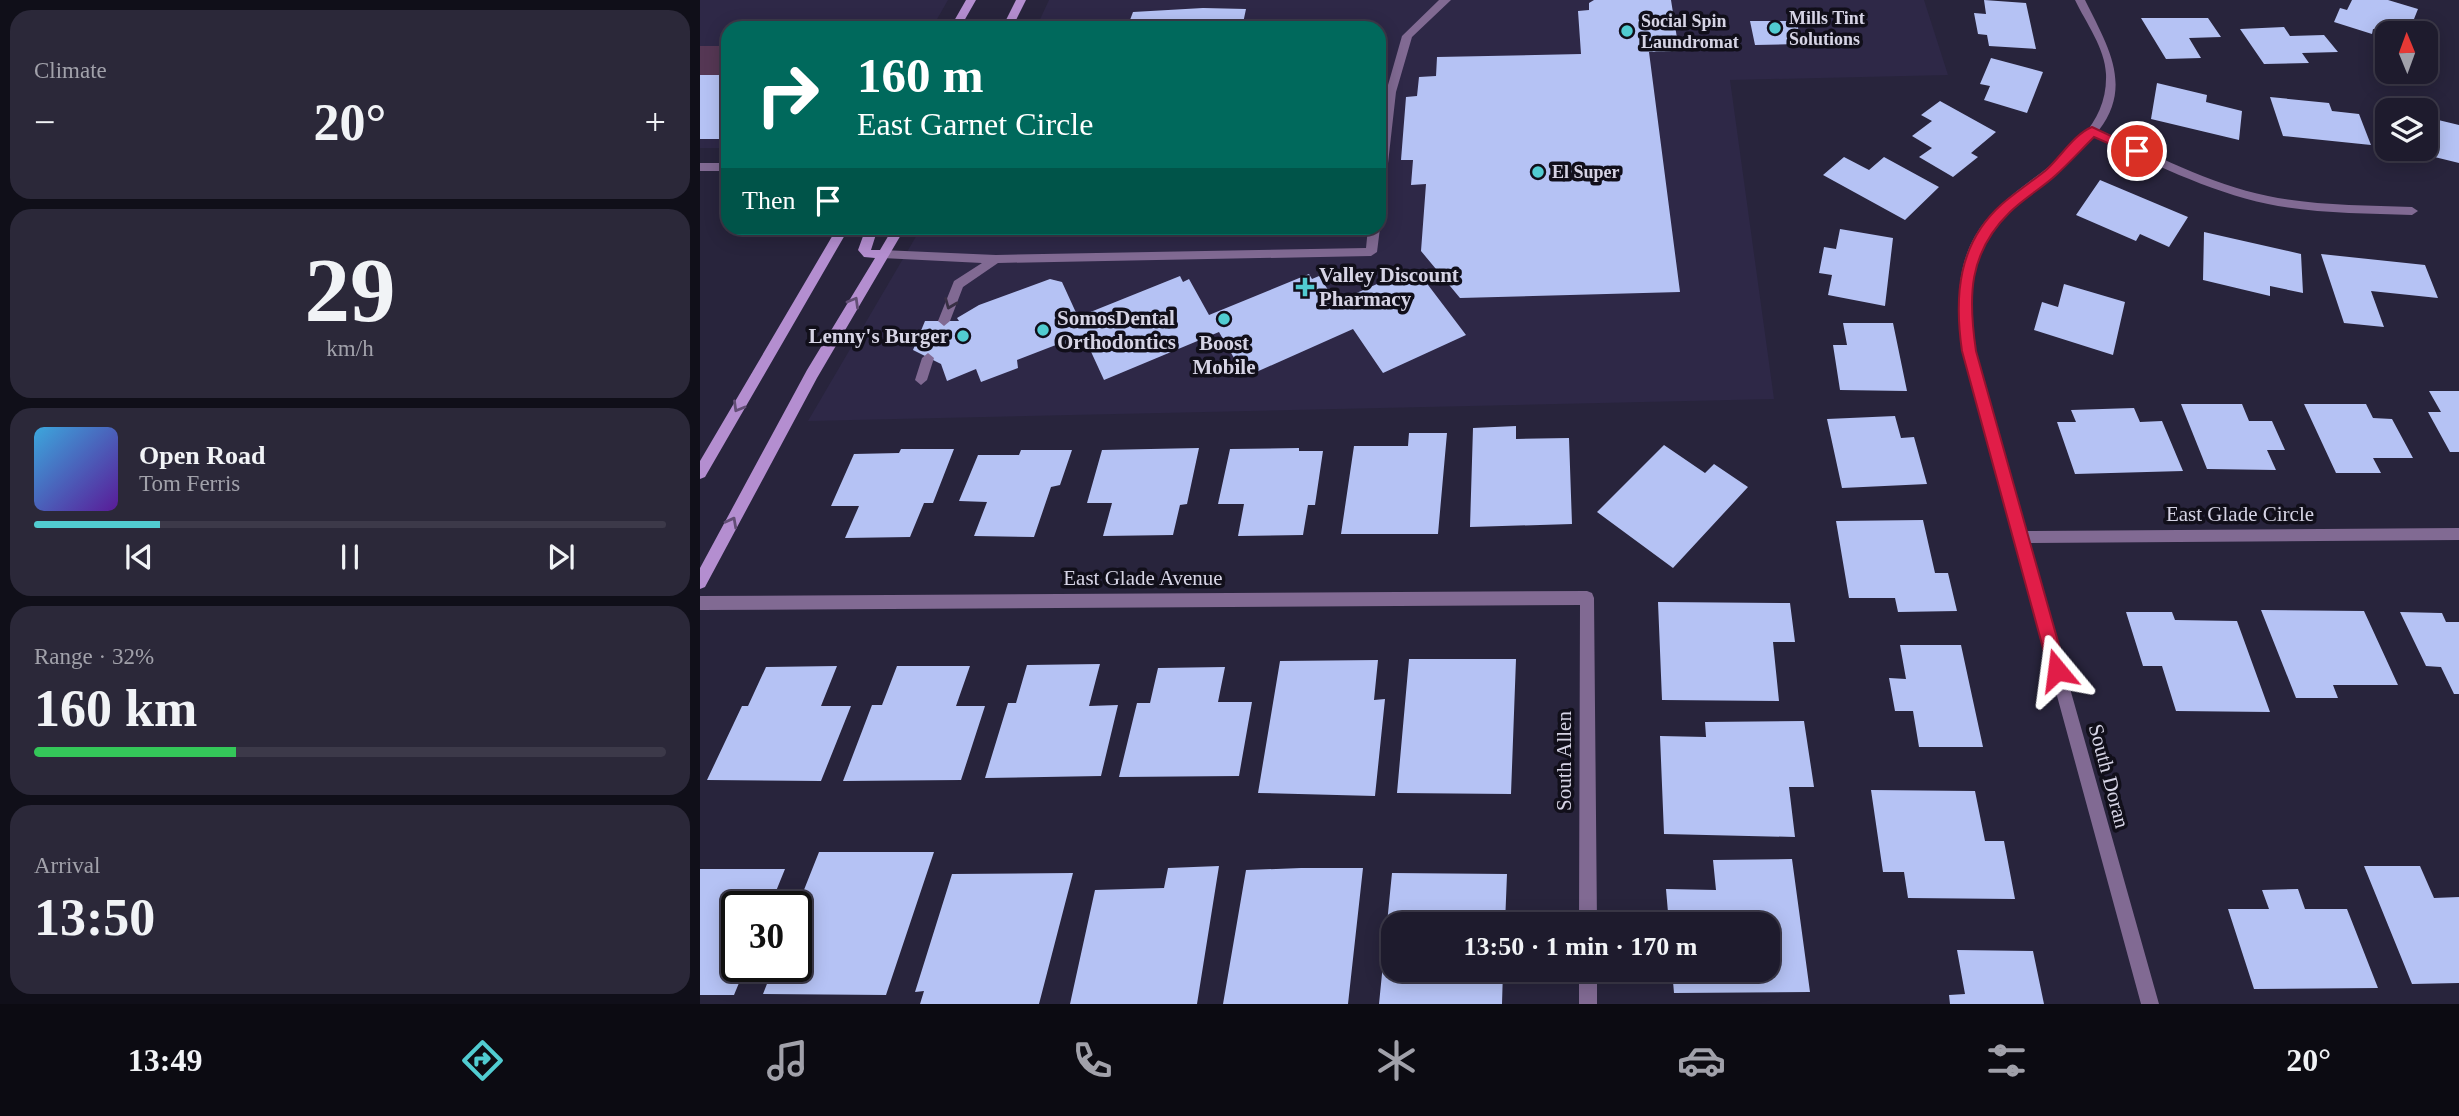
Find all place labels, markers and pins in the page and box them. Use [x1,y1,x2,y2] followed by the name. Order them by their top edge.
[1789,8,1865,49] place label: Mills Tint Solutions
[1641,11,1739,52] place label: Social Spin Laundromat
[1767,20,1783,36] marker: Mills Tint Solutions
[1619,23,1635,39] marker: Social Spin Laundromat
[2107,121,2167,181] pin
[1552,162,1620,182] place label: El Super
[1530,164,1546,180] marker: El Super
[1319,263,1459,311] place label: Valley Discount Pharmacy
[1297,279,1313,295] marker: Valley Discount Pharmacy
[1057,306,1176,354] place label: SomosDental Orthodontics
[1216,311,1232,327] marker: Boost Mobile
[1035,322,1051,338] marker: SomosDental Orthodontics
[808,324,949,348] place label: Lenny's Burger
[955,328,971,344] marker: Lenny's Burger
[1193,331,1256,379] place label: Boost Mobile

